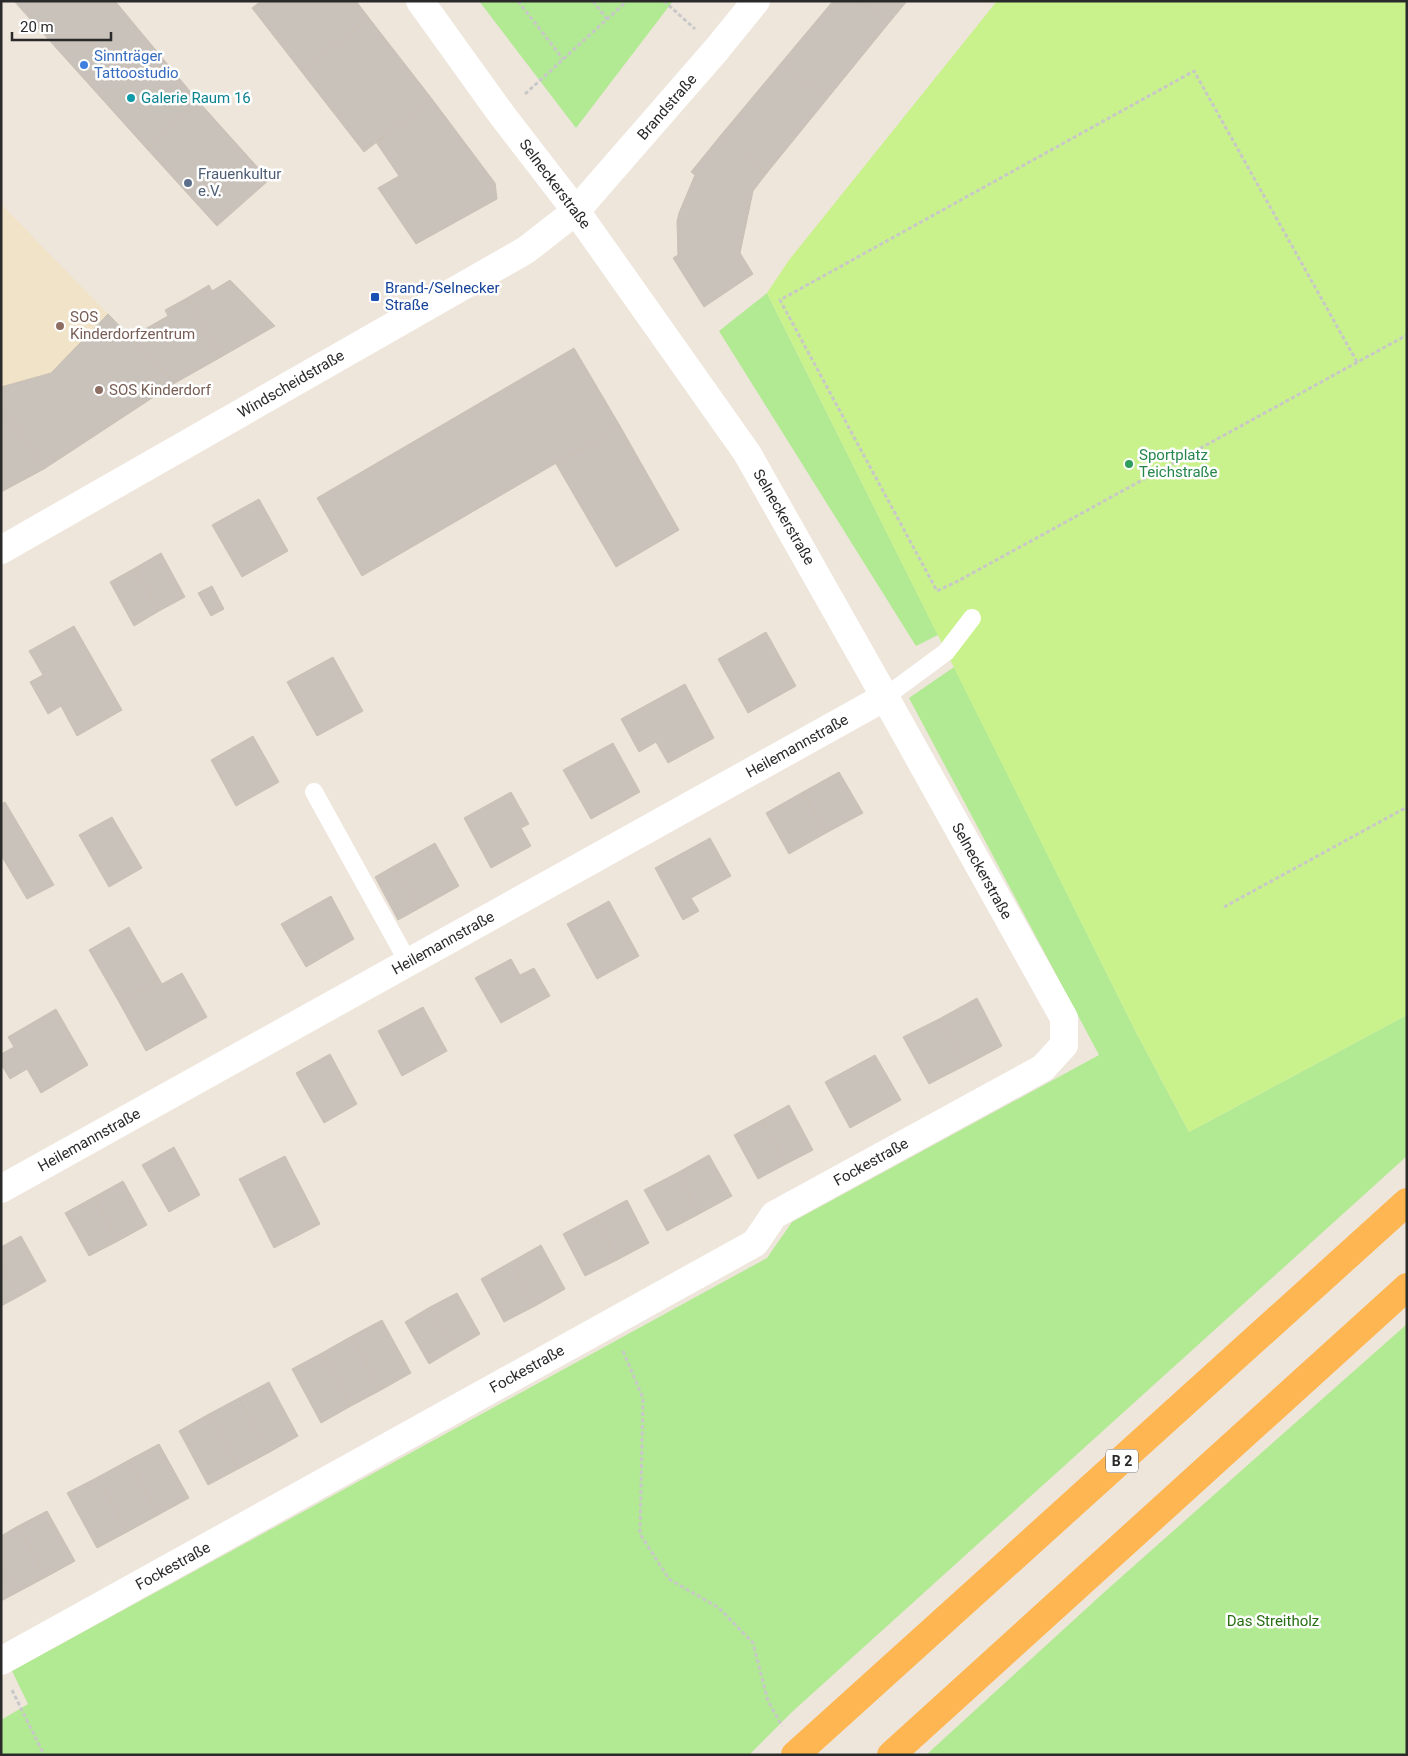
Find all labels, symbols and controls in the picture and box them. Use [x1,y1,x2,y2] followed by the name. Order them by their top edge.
[12,10,111,42] scale bar
[20,18,54,36] text: 20 m
[94,47,179,82] place label: Sinnträger Tattoostudio
[78,59,90,71] marker: Sinnträger Tattoostudio
[633,70,701,144] street label: Brandstraße
[141,89,251,107] place label: Galerie Raum 16
[125,92,137,104] marker: Galerie Raum 16
[515,136,595,232] street label: Selneckerstraße
[198,165,281,200] place label: Frauenkultur e.V.
[182,177,194,189] marker: Frauenkultur e.V.
[385,279,499,314] place label: Brand-/Selnecker Straße
[369,291,381,303] marker: Brand-/Selnecker Straße
[70,308,195,343] place label: SOS Kinderdorfzentrum
[54,320,66,332] marker: SOS Kinderdorfzentrum
[234,346,348,422] street label: Windscheidstraße
[109,381,212,399] place label: SOS Kinderdorf
[93,384,105,396] marker: SOS Kinderdorf
[1139,446,1217,481] place label: Sportplatz Teichstraße
[1123,458,1135,470] marker: Sportplatz Teichstraße
[749,466,819,568] street label: Selneckerstraße
[743,710,851,782] street label: Heilemannstraße
[948,820,1016,922] street label: Selneckerstraße
[389,907,497,979] street label: Heilemannstraße
[35,1104,143,1176] street label: Heilemannstraße
[831,1134,911,1190] street label: Fockestraße
[487,1341,567,1397] street label: Fockestraße
[1106,1450,1138,1472] road number: B 2
[133,1538,213,1594] street label: Fockestraße
[1227,1612,1319,1630] park label: Das Streitholz

